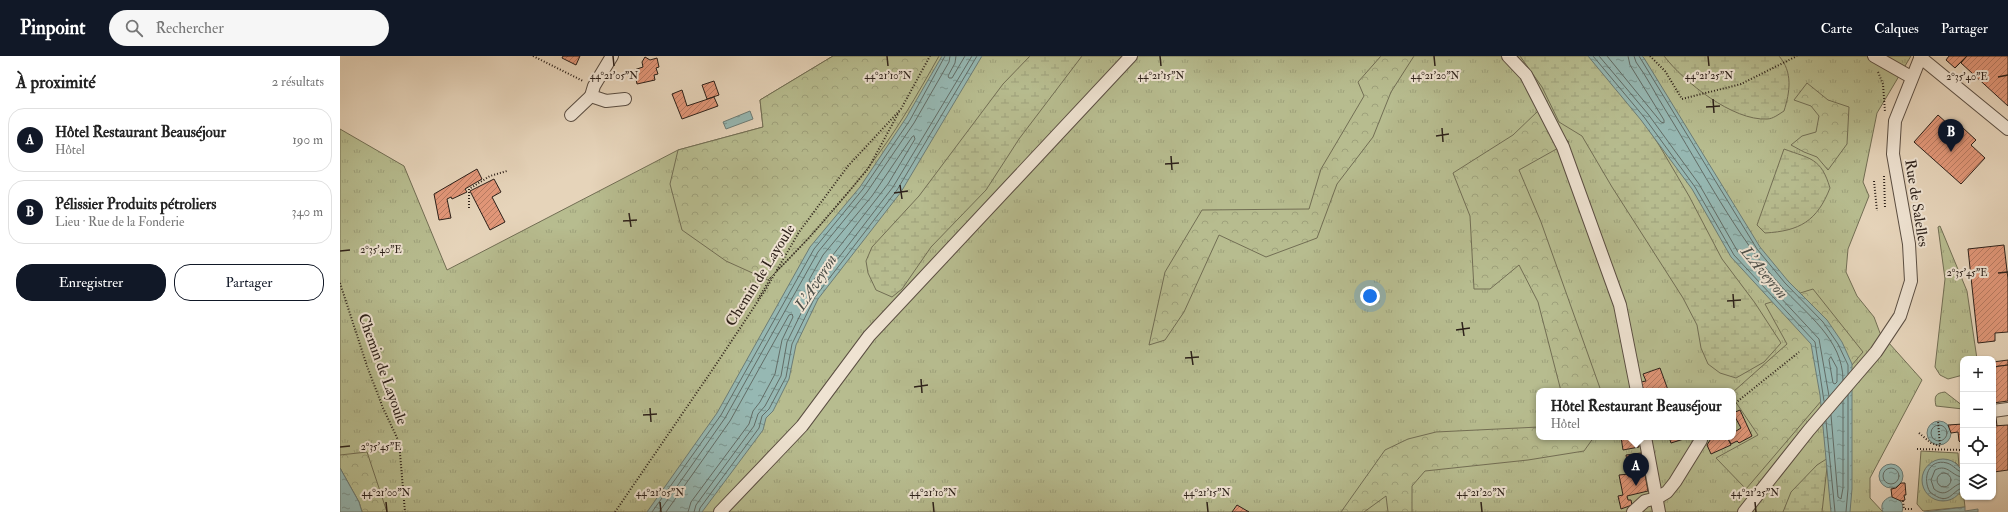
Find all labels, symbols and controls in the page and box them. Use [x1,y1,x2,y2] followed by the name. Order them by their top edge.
[109,10,389,46] search box
[20,16,85,40] text: Pinpoint
[123,17,145,39] icon: search
[155,19,224,38] text: Rechercher
[1821,20,1852,37] text: Carte
[1874,20,1919,37] text: Calques
[1941,20,1988,37] text: Partager
[590,70,638,82] text: 44°21'05"N
[864,70,912,82] text: 44°21'10"N
[1138,70,1184,82] text: 44°21'15"N
[1410,70,1460,82] text: 44°21'20"N
[1685,70,1733,82] text: 44°21'25"N
[1946,71,1988,83] text: 2°35'40"E
[16,72,96,93] text: À proximité
[272,74,324,90] text: 2 résultats
[1938,119,1964,152] pin: B
[55,123,226,142] text: Hôtel Restaurant Beauséjour
[26,132,34,148] text: A
[292,132,323,148] text: 190 m
[55,142,85,158] text: Hôtel
[1900,158,1933,248] street label: Rue de Salelles
[55,195,216,214] text: Pélissier Produits pétroliers
[26,204,34,220] text: B
[292,204,323,220] text: 340 m
[55,214,184,230] text: Lieu · Rue de la Fonderie
[721,221,799,330] street label: Chemin de Layoule
[1736,241,1792,303] water label: L'Aveyron
[360,244,402,256] text: 2°35'40"E
[790,251,841,315] water label: L'Aveyron
[16,264,166,301] button: Enregistrer
[174,264,324,301] button: Partager
[1947,267,1987,279] text: 2°35'45"E
[1360,286,1380,306] your location
[354,311,411,427] street label: Chemin de Layoule
[1960,356,1996,500] map controls
[1960,356,1996,392] button: +
[1536,388,1736,440] popup
[1960,392,1996,428] button: −
[1550,397,1722,416] text: Hôtel Restaurant Beauséjour
[1550,416,1580,432] text: Hôtel
[1960,428,1996,464] button: locate
[361,441,401,453] text: 2°35'45"E
[1623,453,1649,486] pin: A
[1960,464,1996,500] button: layers
[361,487,411,499] text: 44°21'00"N
[636,487,684,499] text: 44°21'05"N
[909,487,957,499] text: 44°21'10"N
[1184,487,1230,499] text: 44°21'15"N
[1456,487,1506,499] text: 44°21'20"N
[1731,487,1779,499] text: 44°21'25"N

